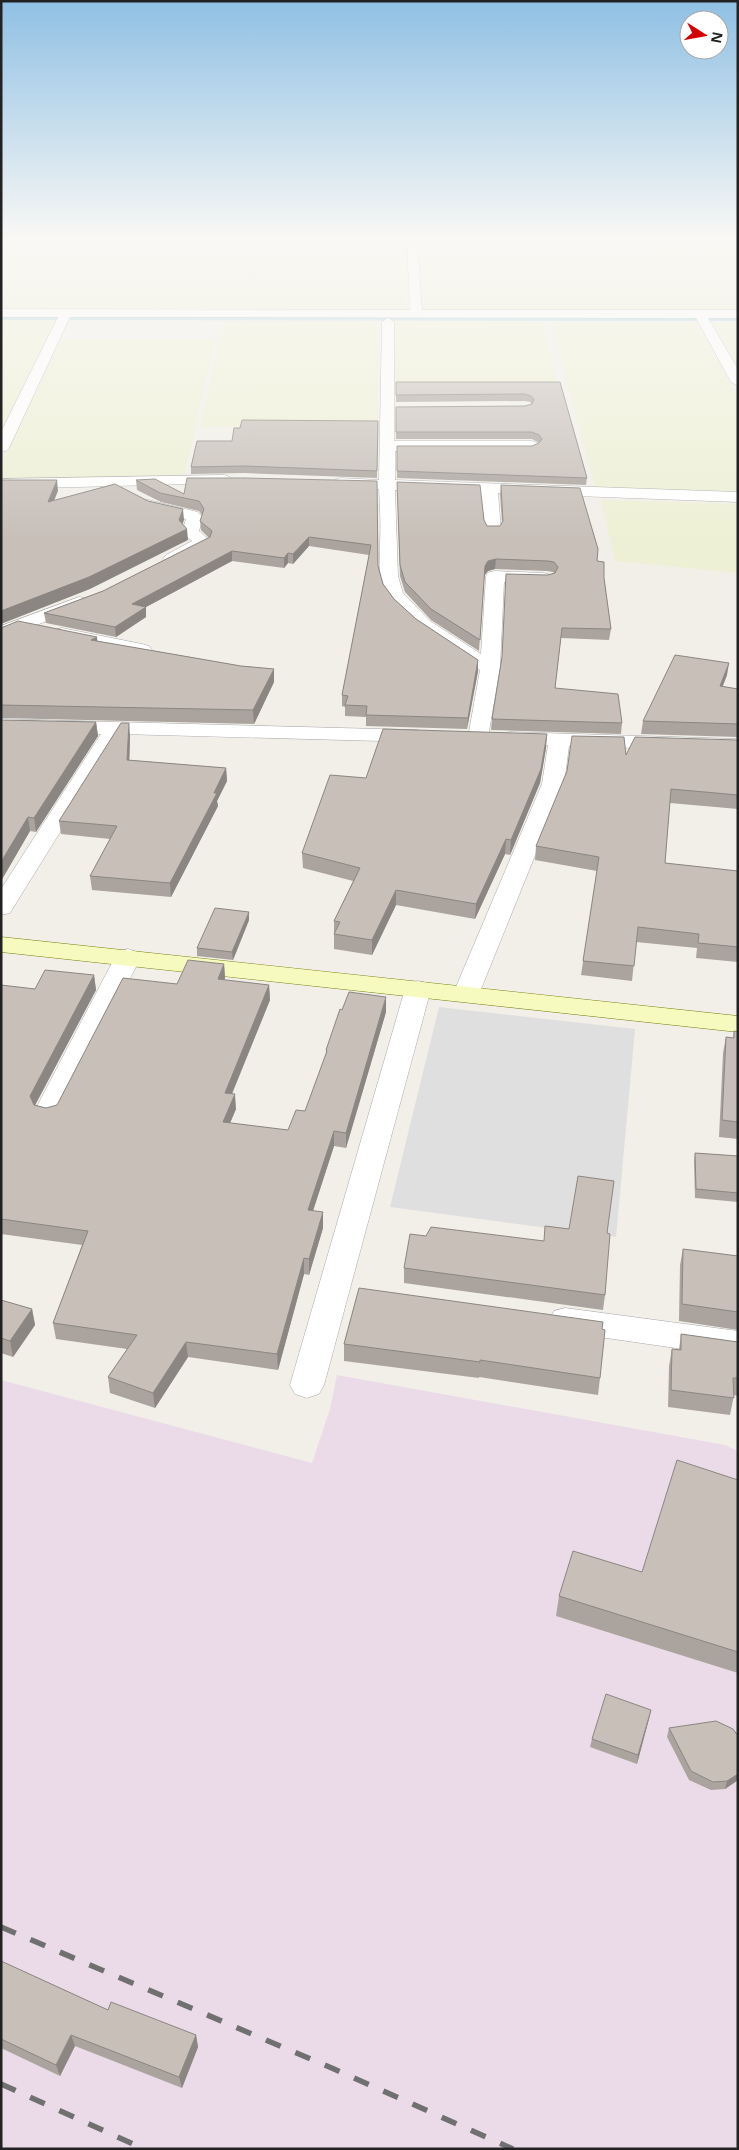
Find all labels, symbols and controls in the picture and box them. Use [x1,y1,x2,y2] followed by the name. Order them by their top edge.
[679,10,729,60] north arrow
[707,30,728,45] text: N

